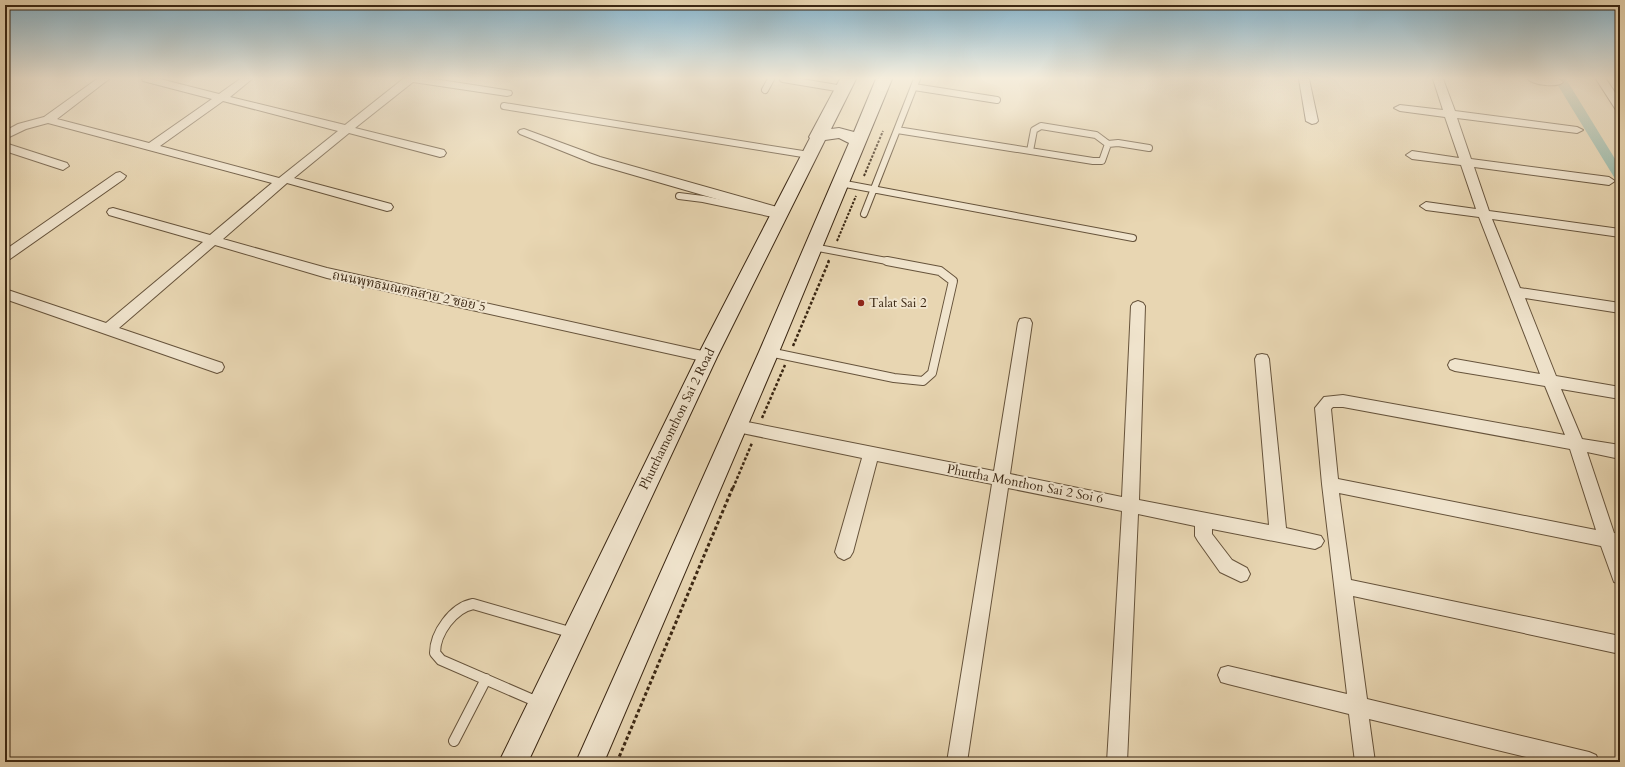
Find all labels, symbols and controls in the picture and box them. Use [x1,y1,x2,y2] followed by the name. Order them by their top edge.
[331,266,487,316] street label: ถนนพุทธมณฑลสาย 2 ซอย 5
[869,294,927,312] place label: Talat Sai 2
[856,298,866,308] marker: Talat Sai 2
[635,345,719,493] street label: Phutthamonthon Sai 2 Road
[945,460,1105,508] street label: Phuttha Monthon Sai 2 Soi 6

